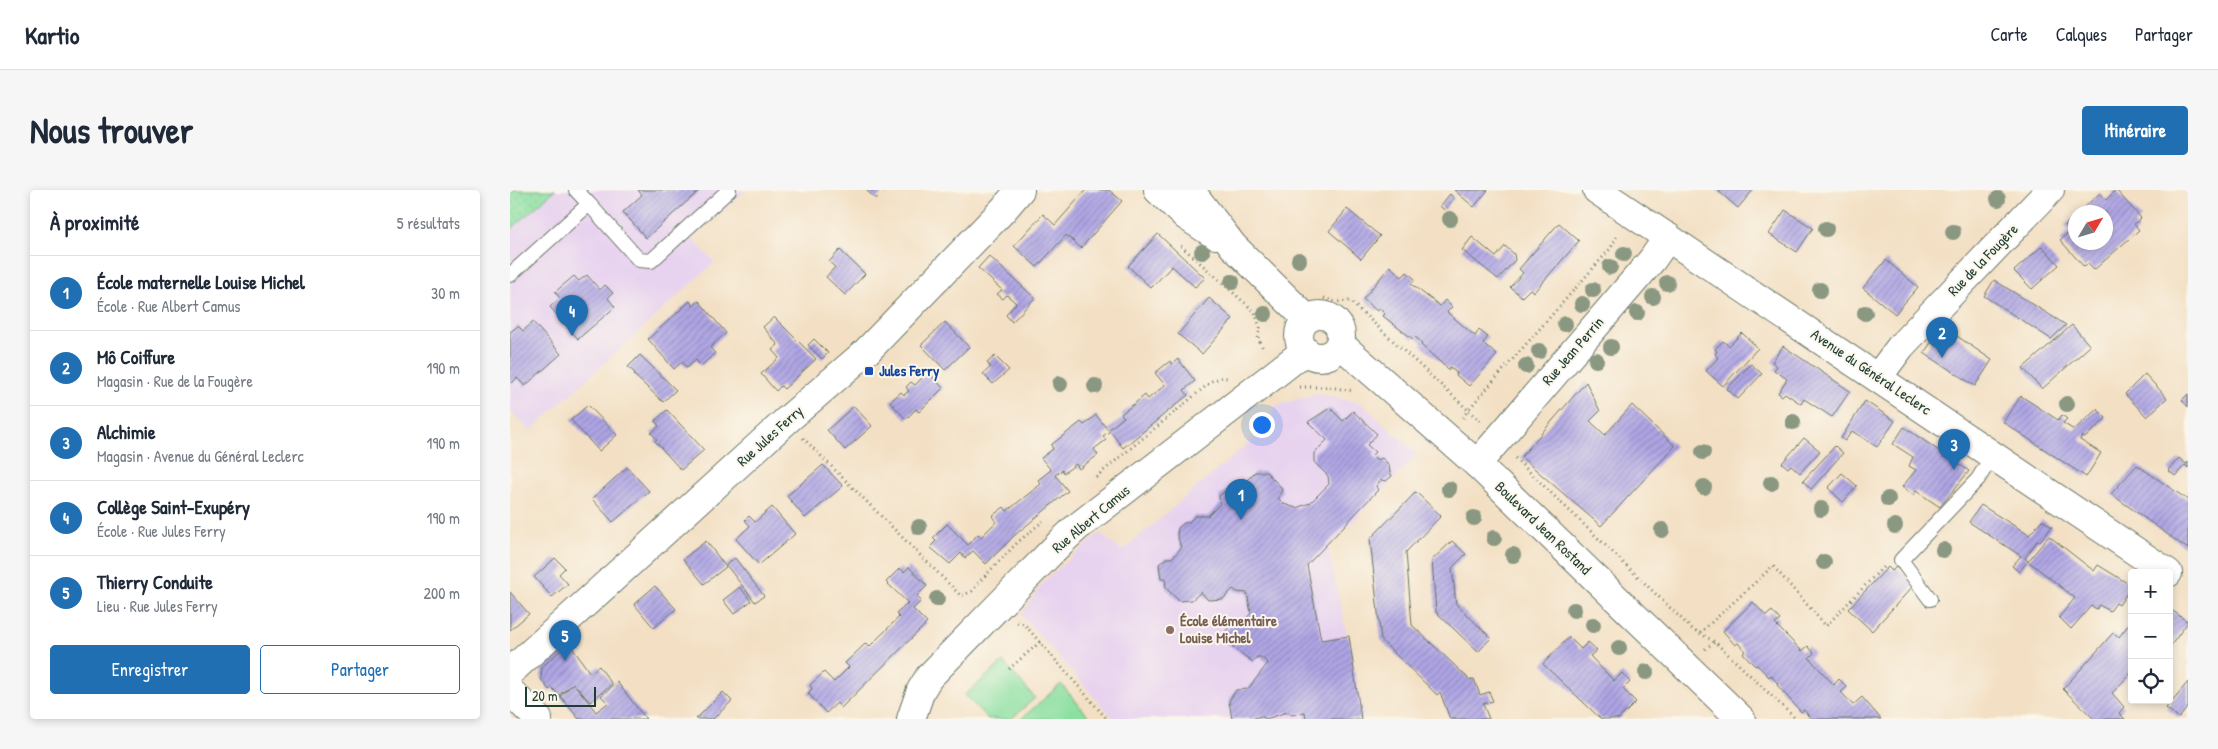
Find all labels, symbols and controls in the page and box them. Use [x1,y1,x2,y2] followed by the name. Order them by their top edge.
[25,19,80,51] text: Kartio
[1990,22,2028,47] text: Carte
[2056,22,2107,47] text: Calques
[2135,22,2193,47] text: Partager
[2082,106,2188,155] button: Itinéraire
[30,107,193,154] text: Nous trouver
[2068,205,2113,250] north arrow
[50,208,139,237] text: À proximité
[397,212,460,234] text: 5 résultats
[1943,219,2022,300] street label: Rue de la Fougère
[97,269,305,295] text: École maternelle Louise Michel
[63,282,69,304] text: 1
[431,282,460,304] text: 30 m
[97,295,240,317] text: École · Rue Albert Camus
[556,295,588,336] pin: 4
[1537,312,1608,390] street label: Rue Jean Perrin
[1926,317,1958,358] pin: 2
[1807,324,1936,420] street label: Avenue du Général Leclerc
[97,344,175,370] text: Mô Coiffure
[62,357,70,379] text: 2
[427,357,460,379] text: 190 m
[879,360,940,382] place label: Jules Ferry
[863,365,875,377] marker: Jules Ferry
[97,370,253,392] text: Magasin · Rue de la Fougère
[732,400,807,471] street label: Rue Jules Ferry
[1249,412,1275,438] your location
[97,419,156,445] text: Alchimie
[1938,429,1970,470] pin: 3
[62,432,70,454] text: 3
[427,432,460,454] text: 190 m
[97,445,304,467] text: Magasin · Avenue du Général Leclerc
[1491,476,1596,579] street label: Boulevard Jean Rostand
[1225,479,1257,520] pin: 1
[1047,480,1134,558] street label: Rue Albert Camus
[97,494,250,520] text: Collège Saint-Exupéry
[63,507,69,529] text: 4
[427,507,460,529] text: 190 m
[97,520,226,542] text: École · Rue Jules Ferry
[97,569,213,595] text: Thierry Conduite
[2128,569,2173,704] map controls
[2128,569,2173,614] button: +
[63,582,69,604] text: 5
[424,582,460,604] text: 200 m
[97,595,218,617] text: Lieu · Rue Jules Ferry
[1180,610,1277,648] place label: École élémentaire Louise Michel
[2128,614,2173,659] button: −
[549,620,581,661] pin: 5
[1164,624,1176,636] marker: École élémentaire Louise Michel
[50,645,250,694] button: Enregistrer
[260,645,460,694] button: Partager
[2128,659,2173,704] button: locate
[525,684,596,707] scale bar
[532,686,558,705] text: 20 m

